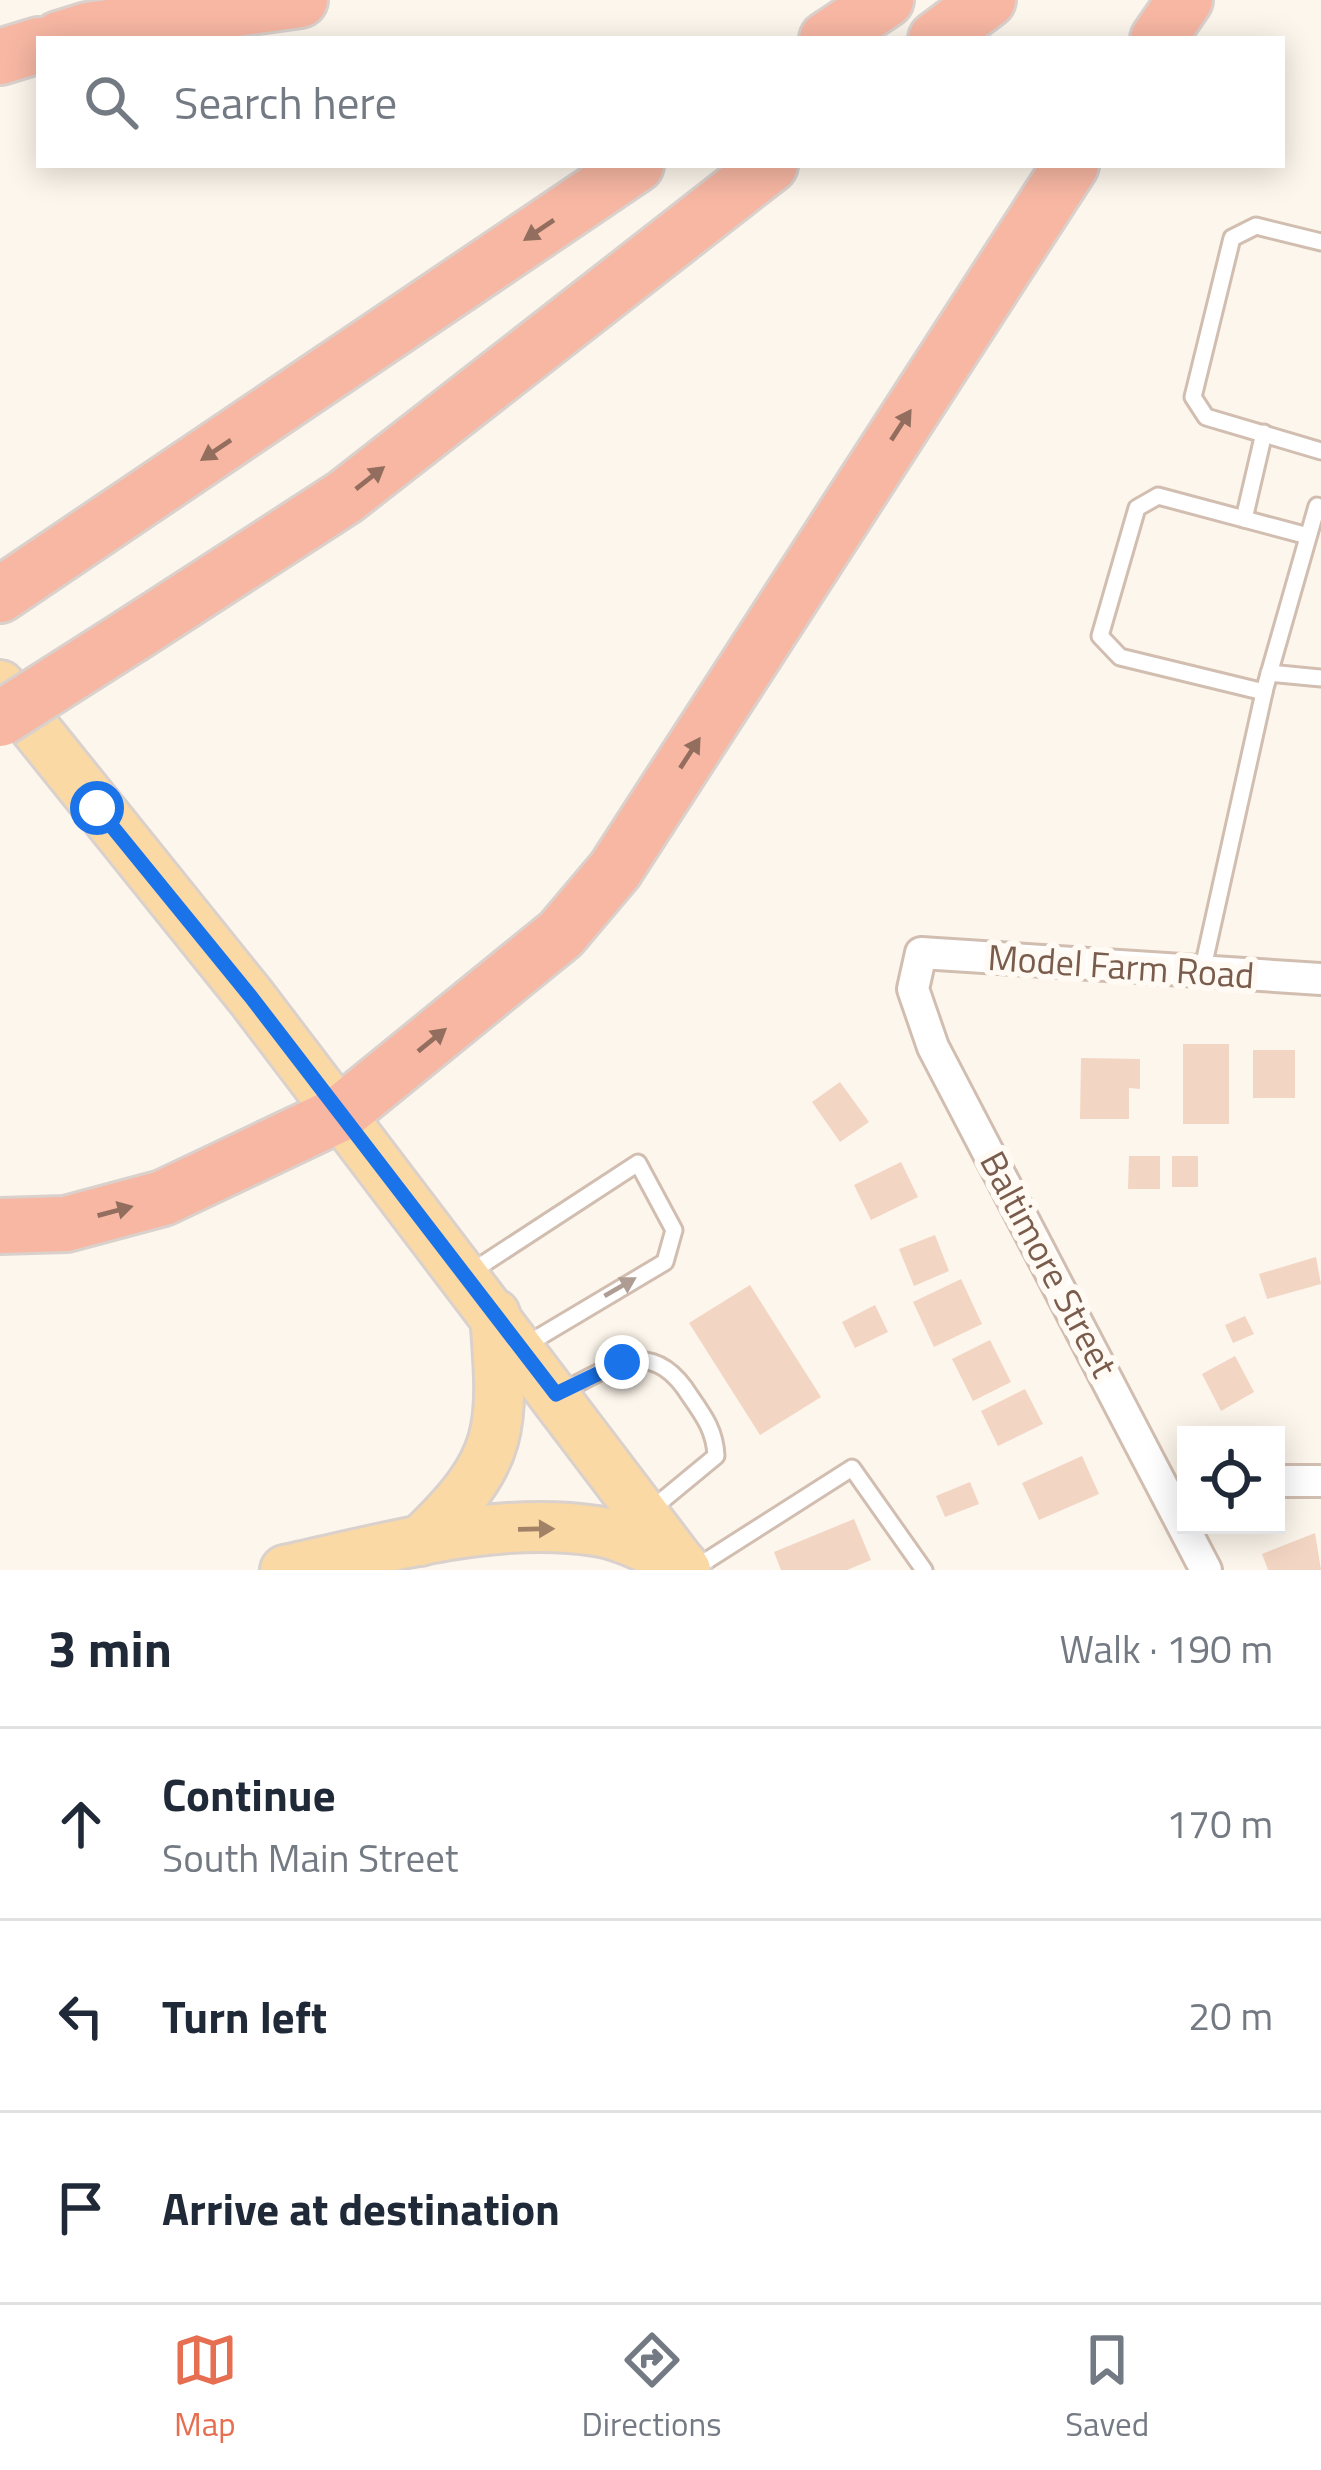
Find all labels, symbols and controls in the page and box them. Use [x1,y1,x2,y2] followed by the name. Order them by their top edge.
[36,36,1285,168] search box
[174,68,397,136] text: Search here
[78,69,144,135] icon: search
[522,219,555,241] one-way arrow
[890,409,912,442] one-way arrow
[200,438,233,461] one-way arrow
[354,466,385,491] one-way arrow
[678,737,700,770] one-way arrow
[70,781,124,835] route start
[986,929,1256,1002] street label: Model Farm Road
[416,1028,447,1054] one-way arrow
[967,1141,1132,1387] street label: Baltimore Street
[97,1200,134,1219] one-way arrow
[604,1278,637,1299] one-way arrow
[595,1335,649,1389] route end
[1177,1426,1285,1534] map controls
[1177,1426,1285,1534] button: locate
[518,1519,556,1538] one-way arrow
[48,1609,172,1687] text: 3 min
[1059,1619,1273,1678] text: Walk · 190 m
[162,1760,336,1828] text: Continue
[48,1791,114,1857] icon: ahead
[1166,1794,1273,1853] text: 170 m
[162,1828,459,1887] text: South Main Street
[162,1982,327,2050] text: Turn left
[48,1983,114,2049] icon: left
[1188,1986,1273,2045] text: 20 m
[162,2174,560,2242] text: Arrive at destination
[48,2175,114,2241] icon: arrive
[172,2327,238,2449] tab: Map
[582,2327,721,2449] tab: Directions
[1065,2327,1149,2449] tab: Saved

